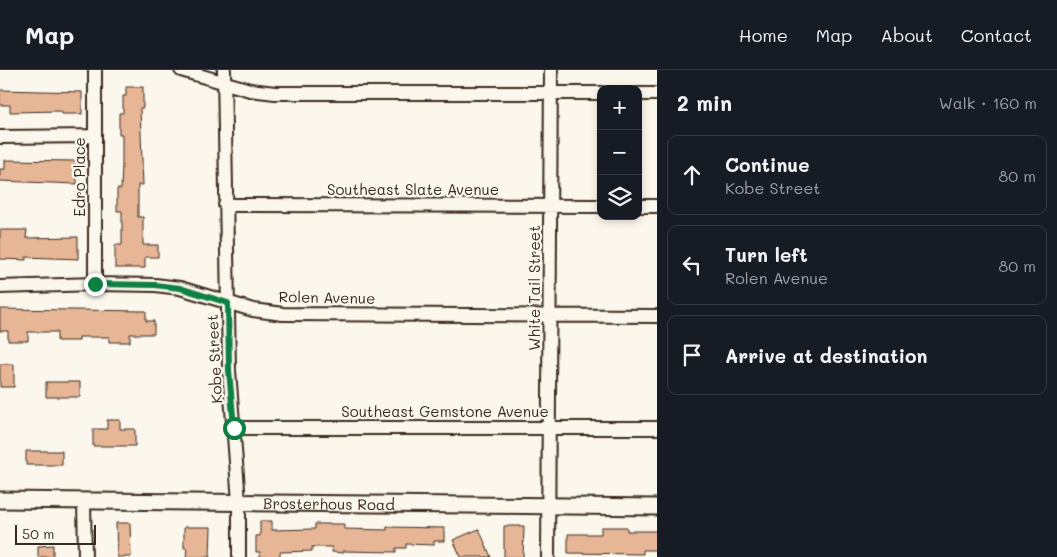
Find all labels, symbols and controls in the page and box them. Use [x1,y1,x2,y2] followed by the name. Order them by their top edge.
[25,19,74,50] text: Map
[739,23,788,47] text: Home
[816,23,852,47] text: Map
[880,23,933,47] text: About
[961,23,1032,47] text: Contact
[597,85,642,220] map controls
[597,85,642,130] button: +
[677,89,732,116] text: 2 min
[939,92,1037,113] text: Walk · 160 m
[597,130,642,175] button: −
[69,137,89,217] street label: Edro Place
[725,152,810,177] text: Continue
[678,161,706,189] icon: ahead
[999,165,1036,186] text: 80 m
[597,175,642,220] button: layers
[725,177,820,198] text: Kobe Street
[327,179,499,199] street label: Southeast Slate Avenue
[524,225,544,351] street label: White Tail Street
[725,242,808,267] text: Turn left
[678,251,706,279] icon: left
[999,255,1036,276] text: 80 m
[725,267,828,288] text: Rolen Avenue
[84,273,107,296] route end
[279,286,375,308] street label: Rolen Avenue
[202,314,226,404] street label: Kobe Street
[678,341,706,369] icon: arrive
[725,343,928,368] text: Arrive at destination
[341,401,549,421] street label: Southeast Gemstone Avenue
[223,417,246,440] route start
[263,493,395,514] street label: Brosterhous Road
[15,522,96,545] scale bar
[22,524,54,543] text: 50 m

